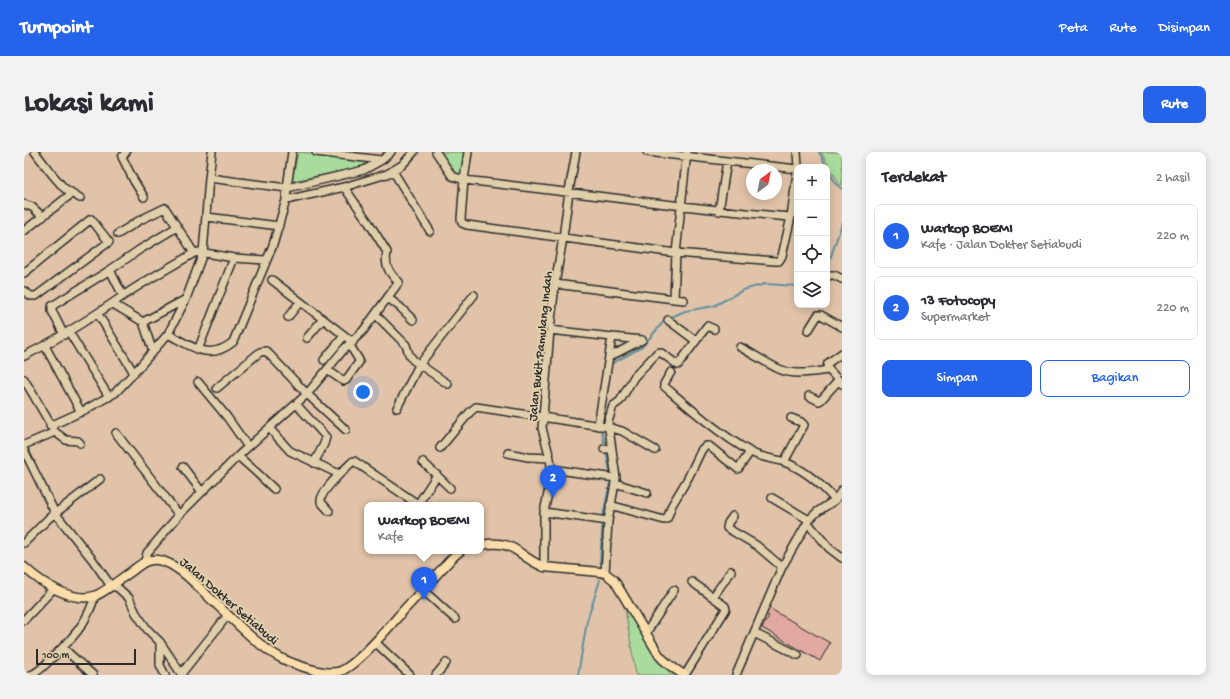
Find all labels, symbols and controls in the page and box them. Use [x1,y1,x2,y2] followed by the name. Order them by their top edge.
[20,17,92,40] text: Turnpoint
[1059,20,1088,37] text: Peta
[1110,20,1136,37] text: Rute
[1158,20,1210,37] text: Disimpan
[1143,86,1206,123] button: Rute
[24,88,154,121] text: Lokasi kami
[746,164,782,200] north arrow
[794,164,830,308] map controls
[794,164,830,200] button: +
[882,168,946,188] text: Terdekat
[1156,171,1190,186] text: 2 hasil
[794,200,830,236] button: −
[921,220,1013,238] text: Warkop BOEMI
[893,229,899,244] text: 1
[1157,229,1189,244] text: 220 m
[794,236,830,272] button: locate
[921,238,1082,253] text: Kafe · Jalan Dokter Setiabudi
[526,271,557,422] street label: Jalan Bukit Pamulang Indah
[794,272,830,308] button: layers
[921,292,995,310] text: 13 Fotocopy
[893,301,899,316] text: 2
[1157,301,1189,316] text: 220 m
[921,310,990,325] text: Supermarket
[882,360,1032,397] button: Simpan
[1040,360,1190,397] button: Bagikan
[353,382,373,402] your location
[540,465,566,498] pin: 2
[364,502,484,554] popup
[378,512,470,530] text: Warkop BOEMI
[378,530,403,545] text: Kafe
[176,555,281,649] street label: Jalan Dokter Setiabudi
[411,567,437,600] pin: 1
[36,647,136,666] scale bar
[42,650,69,662] text: 100 m

